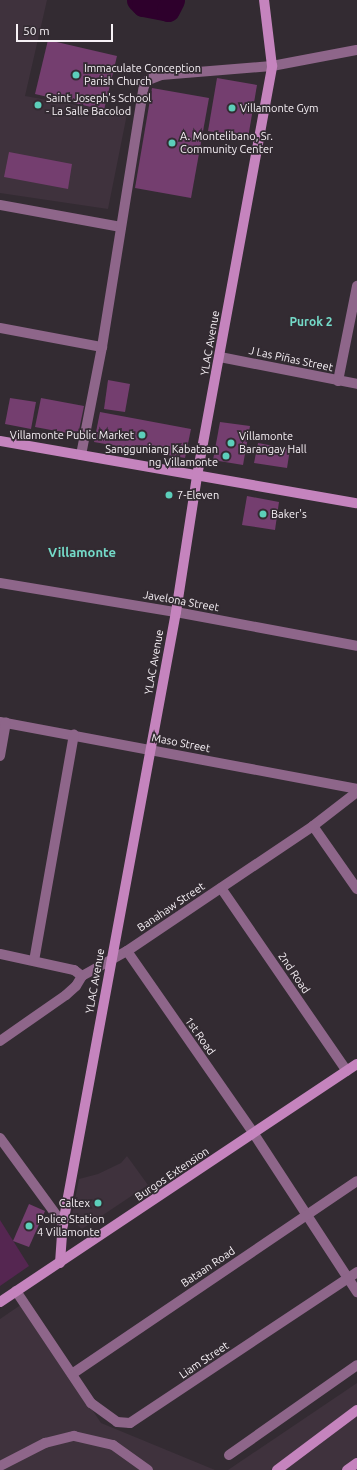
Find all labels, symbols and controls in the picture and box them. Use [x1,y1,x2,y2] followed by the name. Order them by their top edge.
[18,16,115,42] scale bar
[23,24,50,37] text: 50 m
[84,62,201,88] place label: Immaculate Conception Parish Church
[71,70,81,80] marker: Immaculate Conception Parish Church
[46,92,151,118] place label: Saint Joseph's School - La Salle Bacolod
[33,100,43,110] marker: Saint Joseph's School - La Salle Bacolod
[240,101,319,115] place label: Villamonte Gym
[227,103,237,113] marker: Villamonte Gym
[180,130,273,156] place label: A. Montelibano, Sr. Community Center
[167,138,177,148] marker: A. Montelibano, Sr. Community Center
[198,310,222,376] street label: YLAC Avenue
[289,315,333,329] district label: Purok 2
[248,344,334,374] street label: J Las Piñas Street
[10,428,134,442] place label: Villamonte Public Market
[137,430,147,440] marker: Villamonte Public Market
[239,430,307,456] place label: Villamonte Barangay Hall
[226,438,236,448] marker: Villamonte Barangay Hall
[105,443,218,469] place label: Sangguniang Kabataan ng Villamonte
[221,451,231,461] marker: Sangguniang Kabataan ng Villamonte
[177,488,219,502] place label: 7-Eleven
[164,490,174,500] marker: 7-Eleven
[271,507,307,521] place label: Baker's
[258,509,268,519] marker: Baker's
[48,544,116,560] district label: Villamonte
[142,588,220,614] street label: Javelona Street
[142,629,166,695] street label: YLAC Avenue
[150,731,212,755] street label: Maso Street
[135,880,207,934] street label: Banahaw Street
[83,948,107,1014] street label: YLAC Avenue
[275,950,313,996] street label: 2nd Road
[182,1015,218,1057] street label: 1st Road
[133,1144,211,1204] street label: Burgos Extension
[59,1196,90,1210] place label: Caltex
[93,1198,103,1208] marker: Caltex
[37,1213,105,1239] place label: Police Station 4 Villamonte
[24,1221,34,1231] marker: Police Station 4 Villamonte
[178,1244,238,1290] street label: Bataan Road
[177,1339,231,1381] street label: Liam Street

